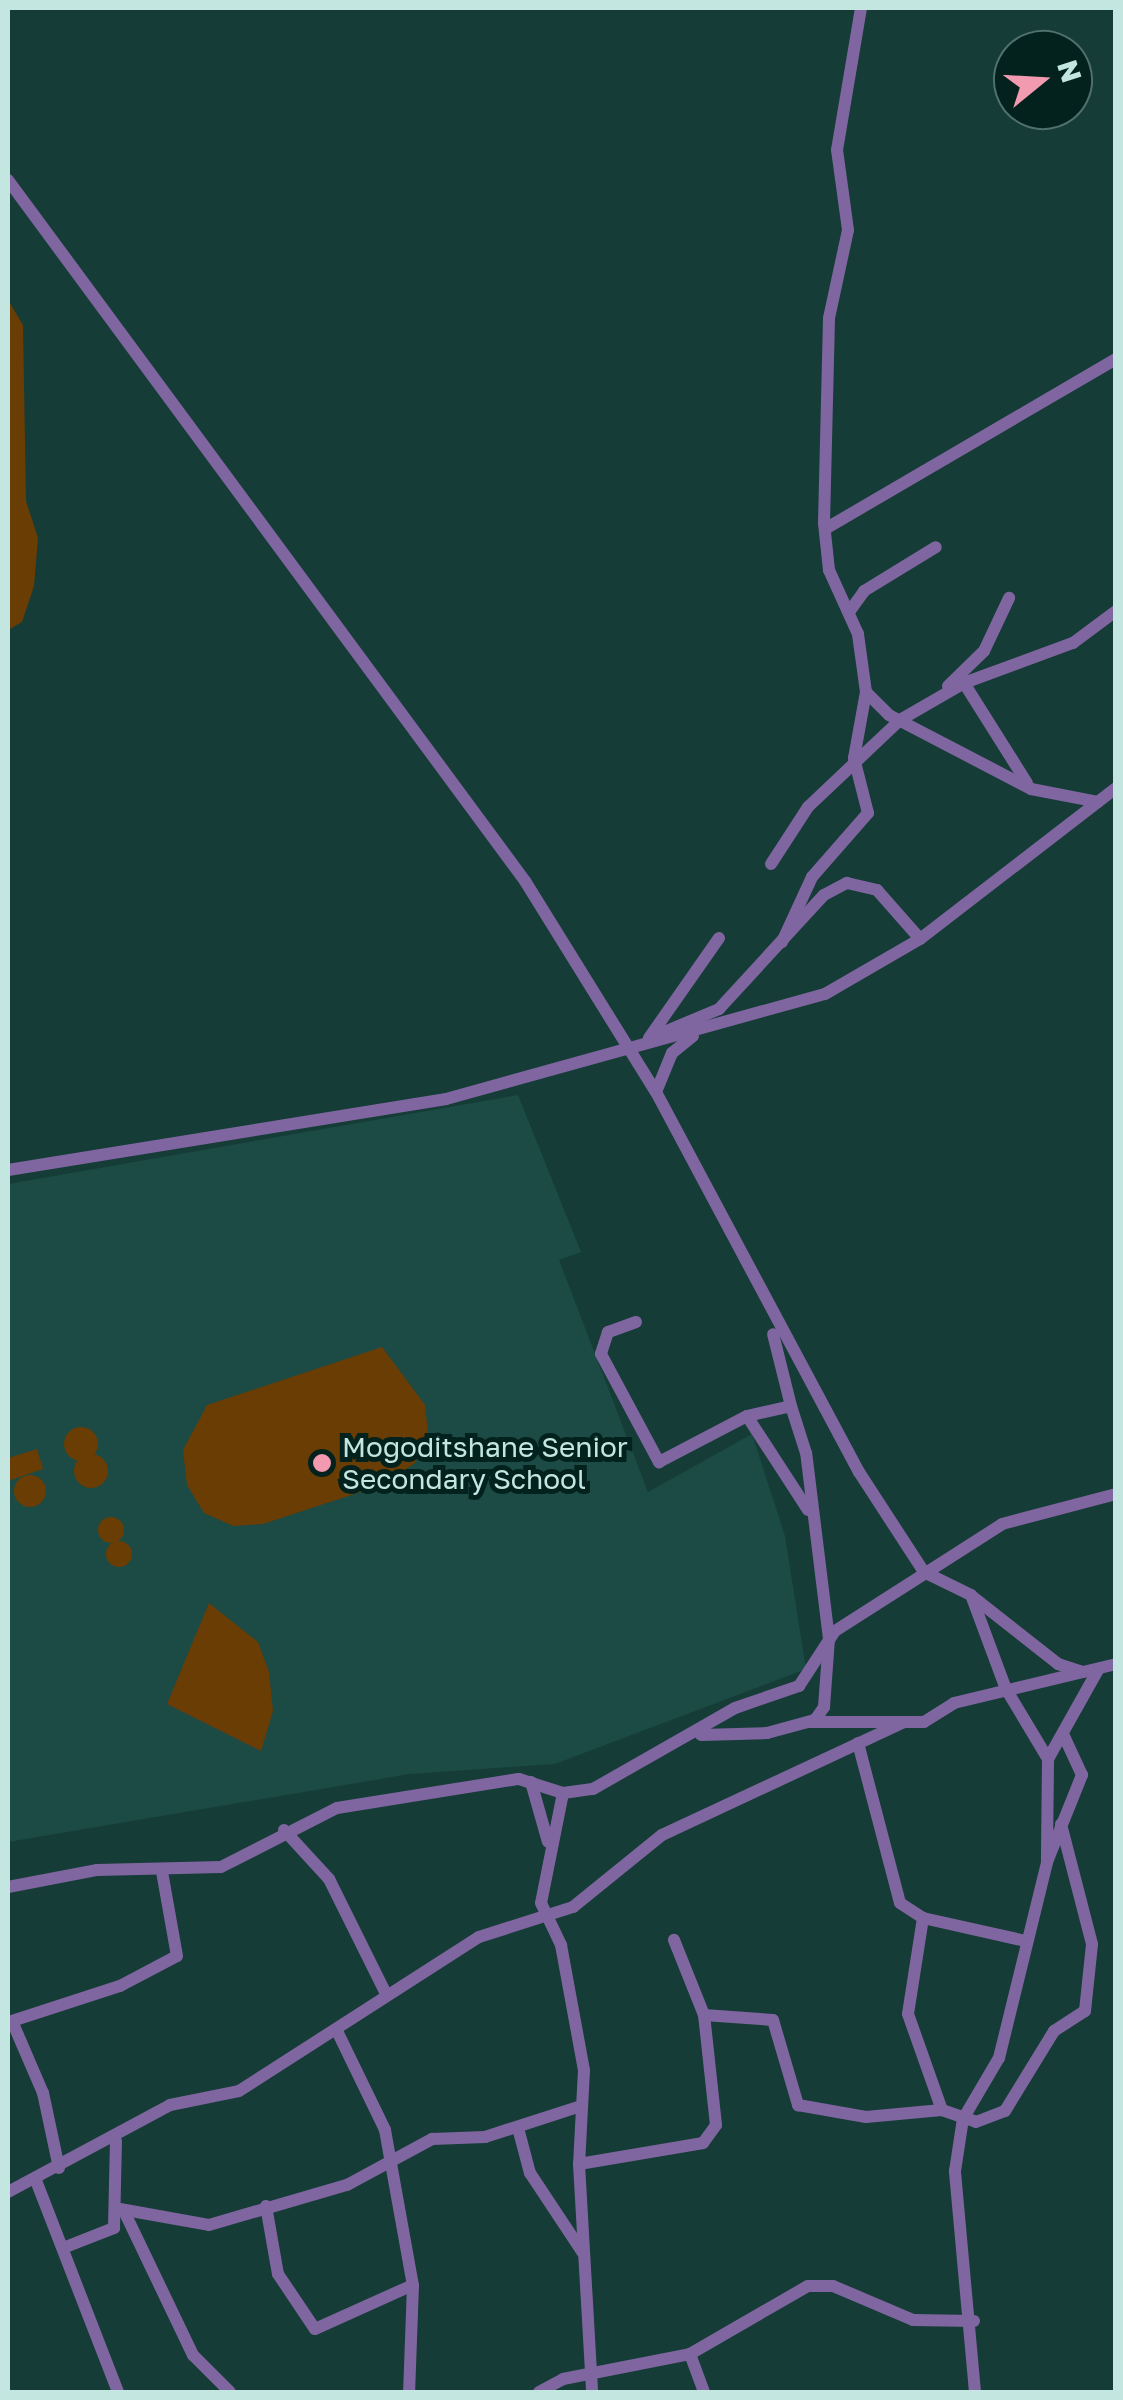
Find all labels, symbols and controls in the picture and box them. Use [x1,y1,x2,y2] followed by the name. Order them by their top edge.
[993,30,1093,130] north arrow
[1051,56,1089,86] text: N
[342,1430,628,1496] place label: Mogoditshane Senior Secondary School
[311,1452,333,1474] marker: Mogoditshane Senior Secondary School

